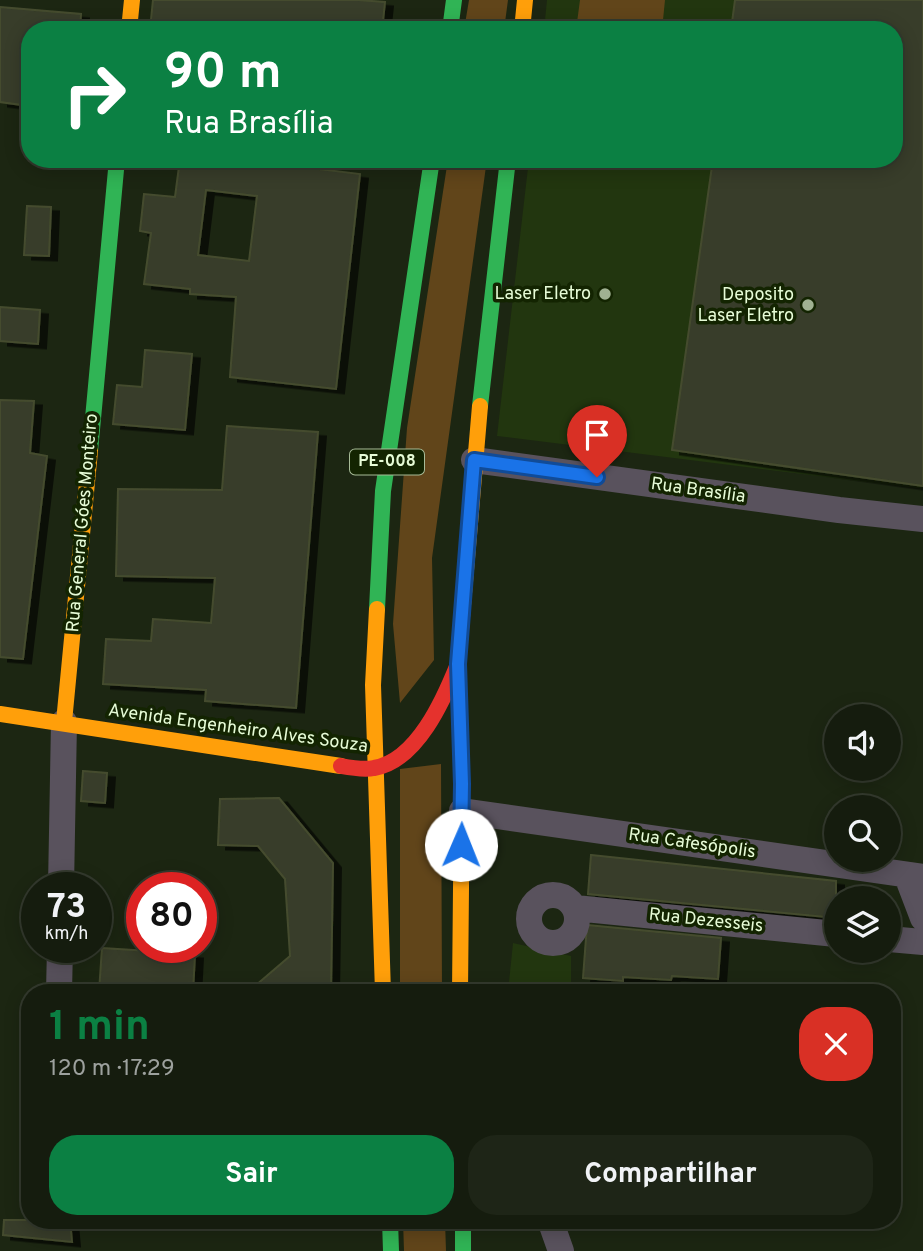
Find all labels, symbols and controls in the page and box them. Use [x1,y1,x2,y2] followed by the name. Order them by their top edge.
[164,44,282,106] text: 90 m
[49,49,140,140] icon: right
[164,105,334,145] text: Rua Brasília
[494,283,591,306] place label: Laser Eletro
[697,284,794,328] place label: Deposito Laser Eletro
[597,286,613,302] marker: Laser Eletro
[800,297,816,313] marker: Deposito Laser Eletro
[567,405,627,477] pin
[62,413,104,633] street label: Rua General Góes Monteiro
[578,416,616,454] icon: arrive
[350,449,424,475] road number: PE-008
[649,473,747,509] street label: Rua Brasília
[107,699,369,759] street label: Avenida Engenheiro Alves Souza
[824,704,901,963] map controls
[824,704,901,781] button: sound
[824,795,901,872] button: search
[424,808,498,882] position arrow
[627,824,757,864] street label: Rua Cafesópolis
[126,872,217,963] speed limit sign: 80
[47,886,86,930] text: 73
[824,886,901,963] button: layers
[648,904,764,938] street label: Rua Dezesseis
[45,923,88,946] text: km/h
[49,1002,150,1055] text: 1 min
[799,1007,873,1081] button: close
[49,1055,175,1084] text: 120 m · 17:29
[49,1135,454,1215] button: Sair
[468,1135,873,1215] button: Compartilhar

